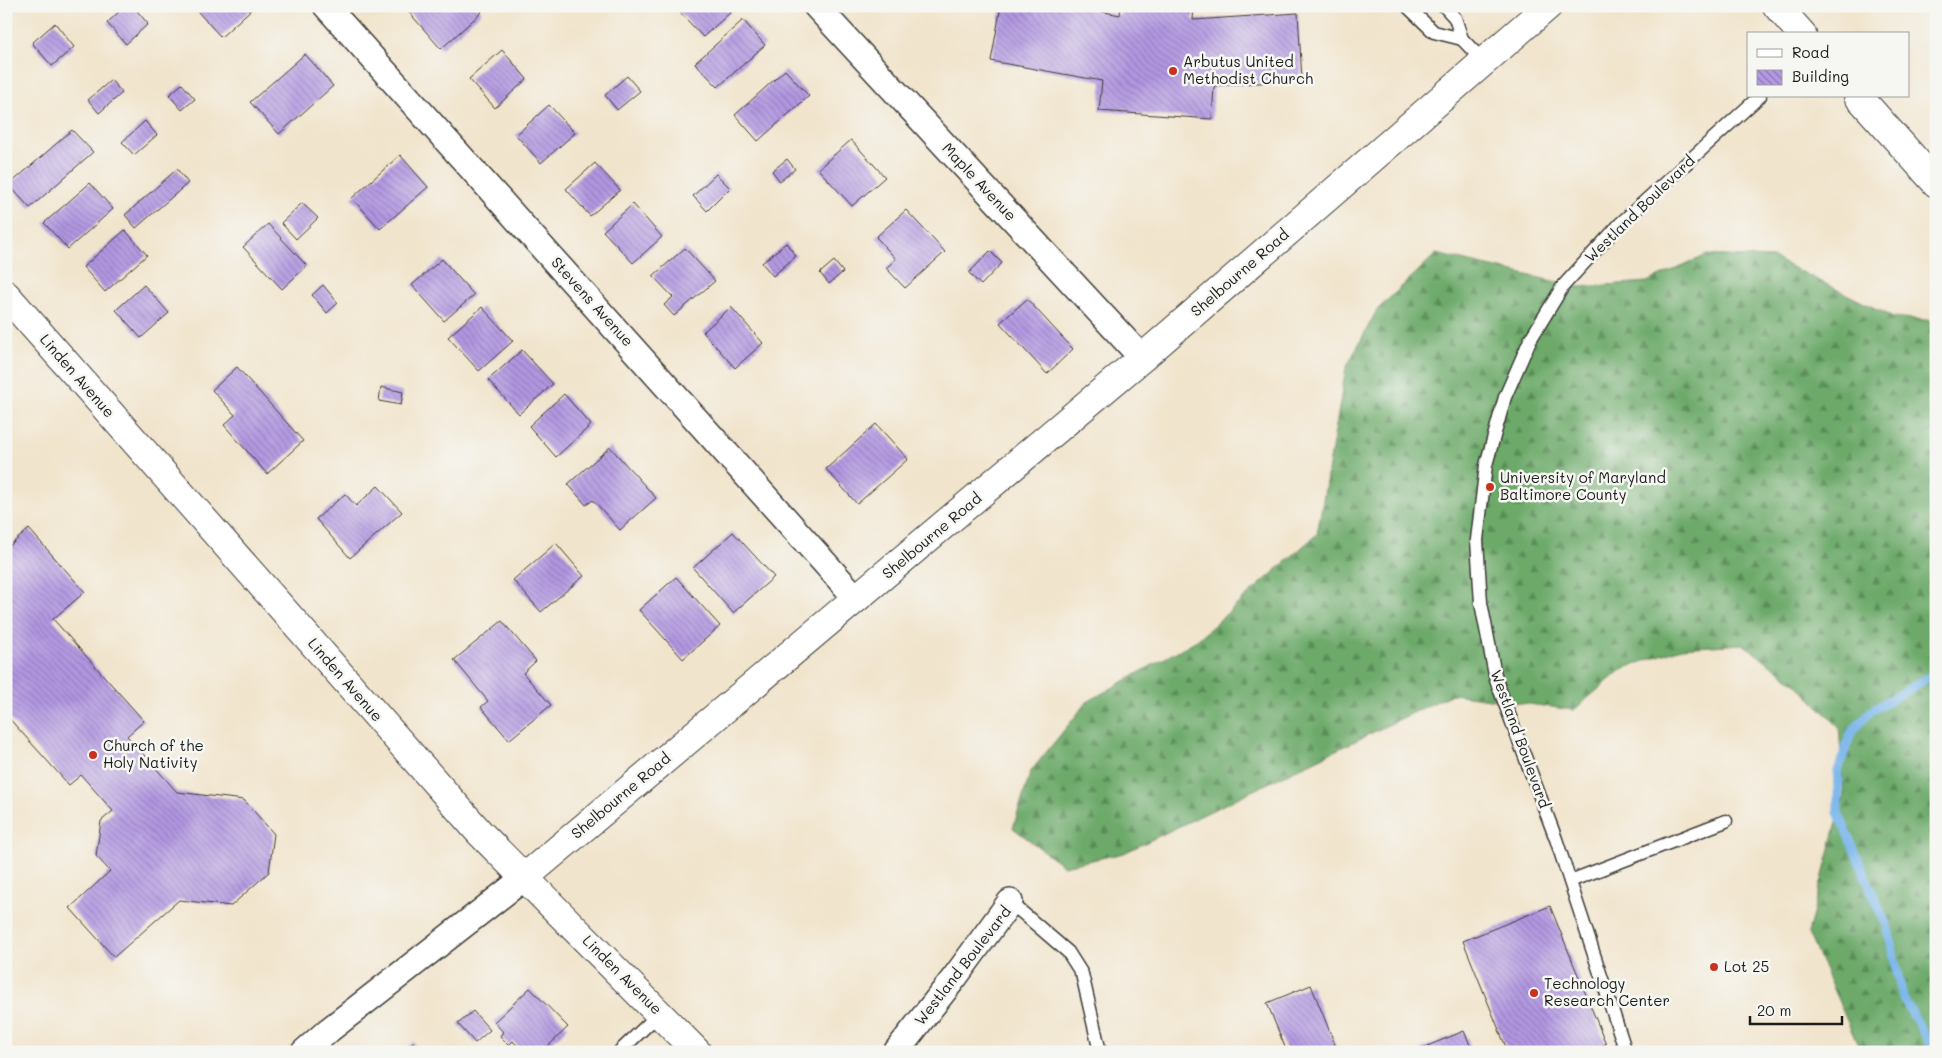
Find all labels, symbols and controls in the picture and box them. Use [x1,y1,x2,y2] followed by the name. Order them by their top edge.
[1747,32,1910,98] legend
[1792,42,1829,62] text: Road
[1183,51,1313,88] place label: Arbutus United Methodist Church
[1167,65,1179,77] marker: Arbutus United Methodist Church
[1792,66,1849,86] text: Building
[938,138,1021,225] street label: Maple Avenue
[1580,150,1699,266] street label: Westland Boulevard
[1186,224,1293,320] street label: Shelbourne Road
[547,252,638,350] street label: Stevens Avenue
[36,329,120,421] street label: Linden Avenue
[1500,467,1666,504] place label: University of Maryland Baltimore County
[1484,481,1496,493] marker: University of Maryland Baltimore County
[877,488,985,583] street label: Shelbourne Road
[304,633,388,725] street label: Linden Avenue
[1487,667,1555,811] street label: Westland Boulevard
[103,735,204,772] place label: Church of the Holy Nativity
[566,748,674,843] street label: Shelbourne Road
[87,749,99,761] marker: Church of the Holy Nativity
[909,902,1015,1029] street label: Westland Boulevard
[579,930,667,1018] street label: Linden Avenue
[1724,956,1769,976] place label: Lot 25
[1708,961,1720,973] marker: Lot 25
[1544,973,1670,1010] place label: Technology Research Center
[1528,987,1540,999] marker: Technology Research Center
[1750,993,1842,1025] scale bar
[1757,1000,1791,1020] text: 20 m

